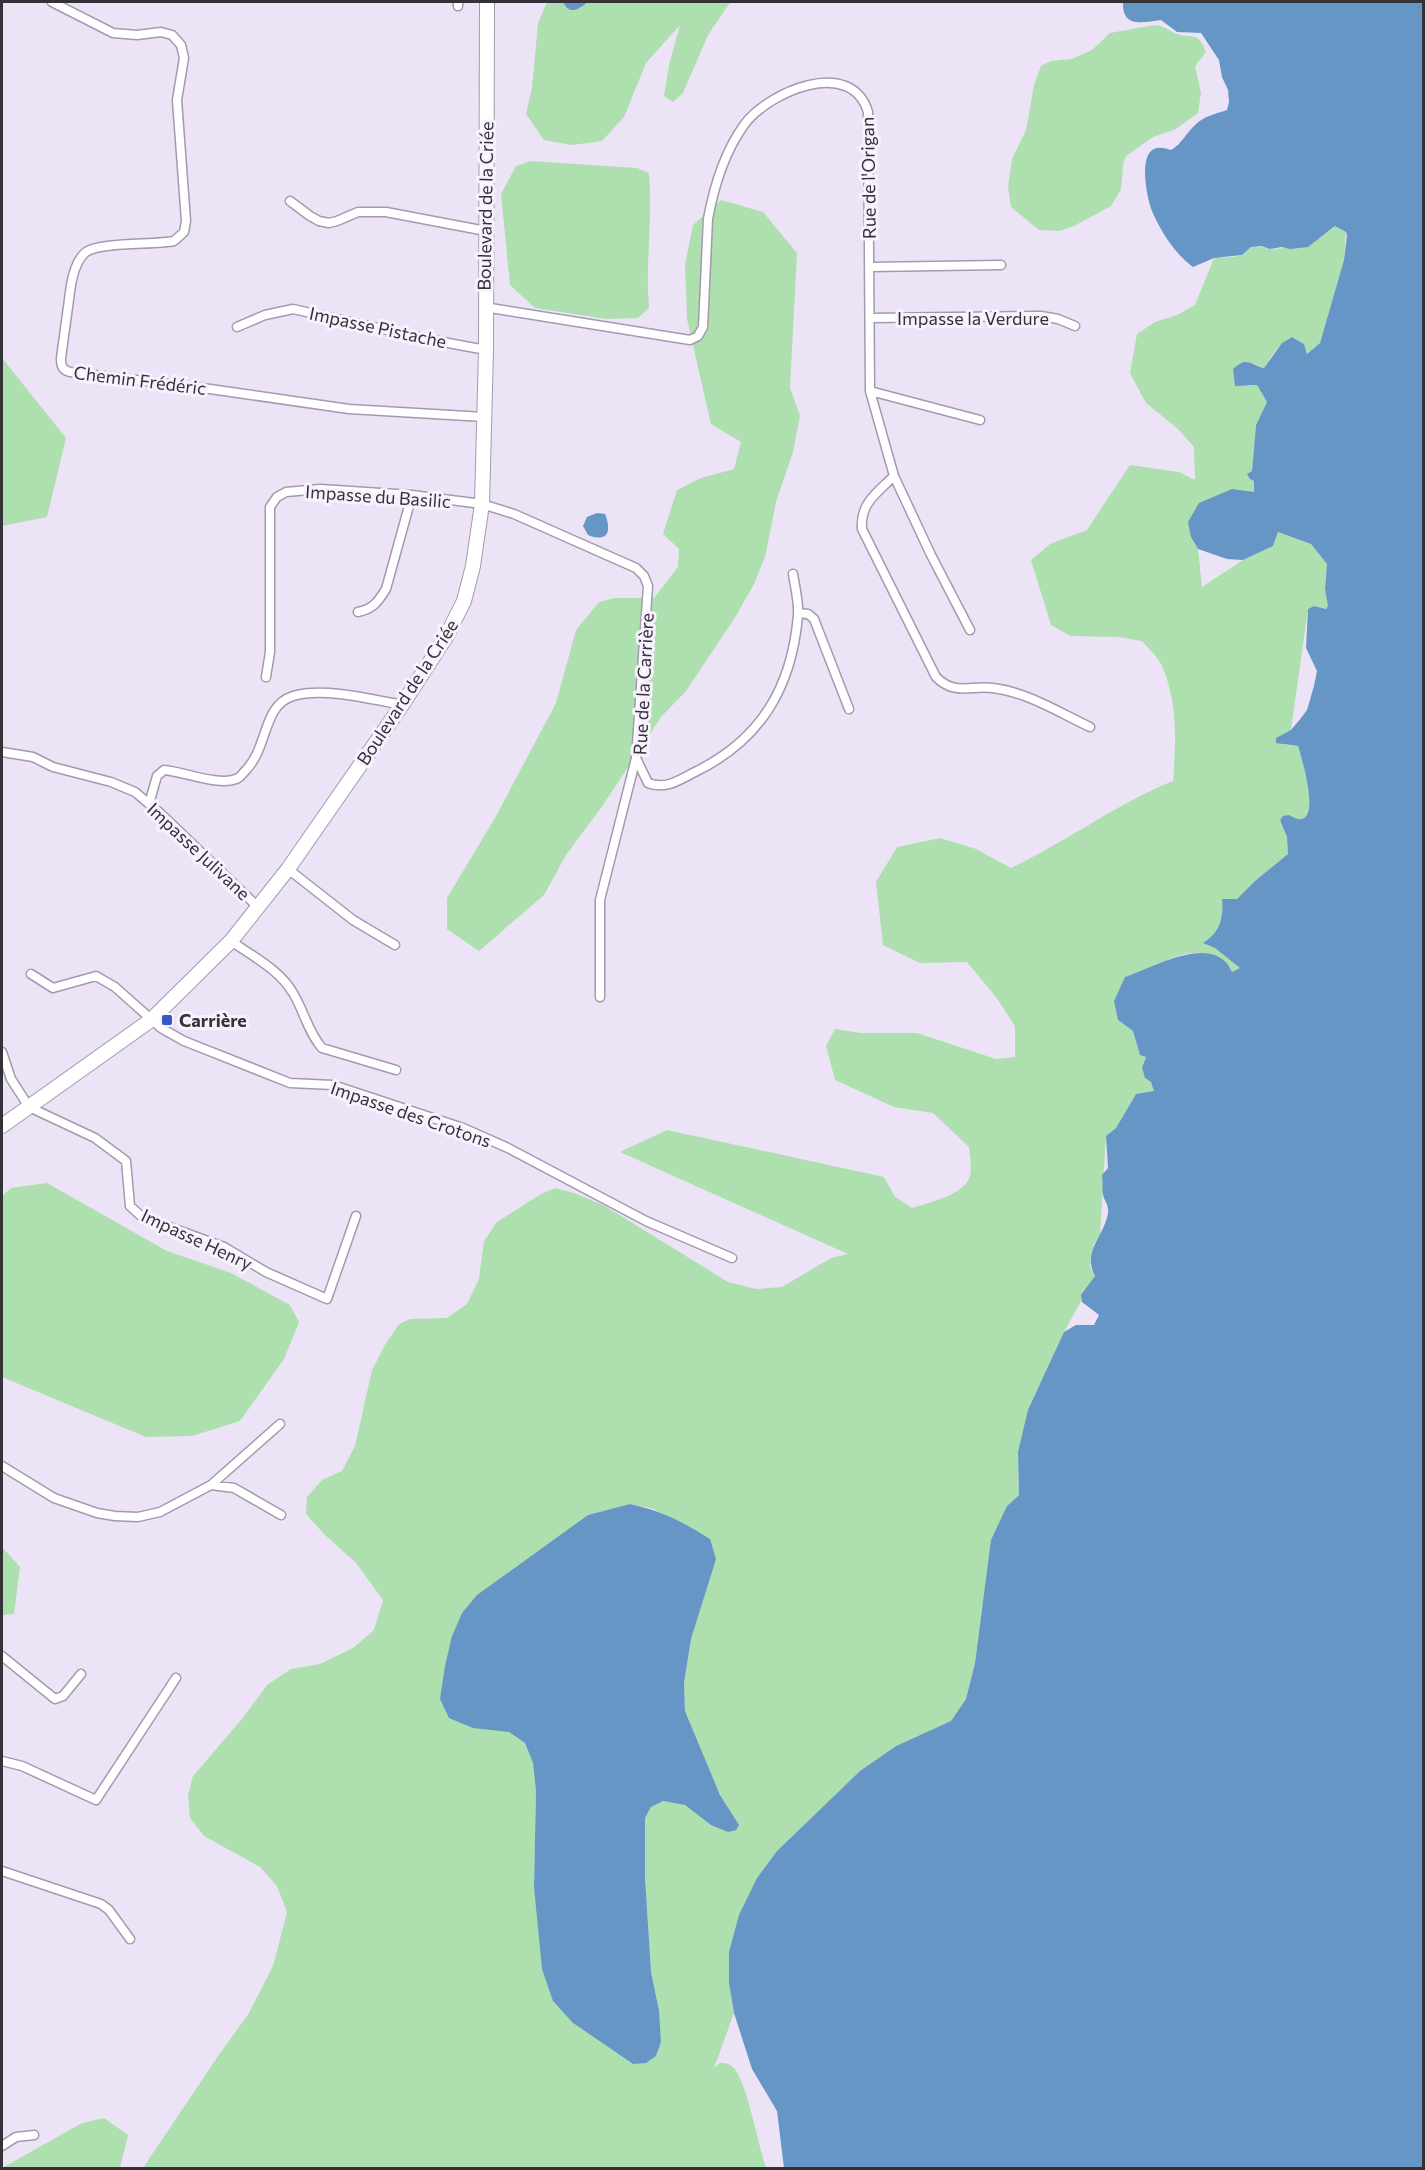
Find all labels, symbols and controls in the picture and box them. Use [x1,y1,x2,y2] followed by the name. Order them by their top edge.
[856,117,880,239] street label: Rue de l'Origan
[473,121,497,291] street label: Boulevard de la Criée
[307,302,449,352] street label: Impasse Pistache
[897,307,1049,329] street label: Impasse la Verdure
[73,361,208,399] street label: Chemin Frédéric
[304,480,452,512] street label: Impasse du Basilic
[628,612,658,756] street label: Rue de la Carrière
[352,615,462,769] street label: Boulevard de la Criée
[143,798,255,904] street label: Impasse Julivane
[179,1009,247,1031] place label: Carrière
[160,1013,174,1027] marker: Carrière
[328,1076,494,1152] street label: Impasse des Crotons
[138,1204,256,1274] street label: Impasse Henry

